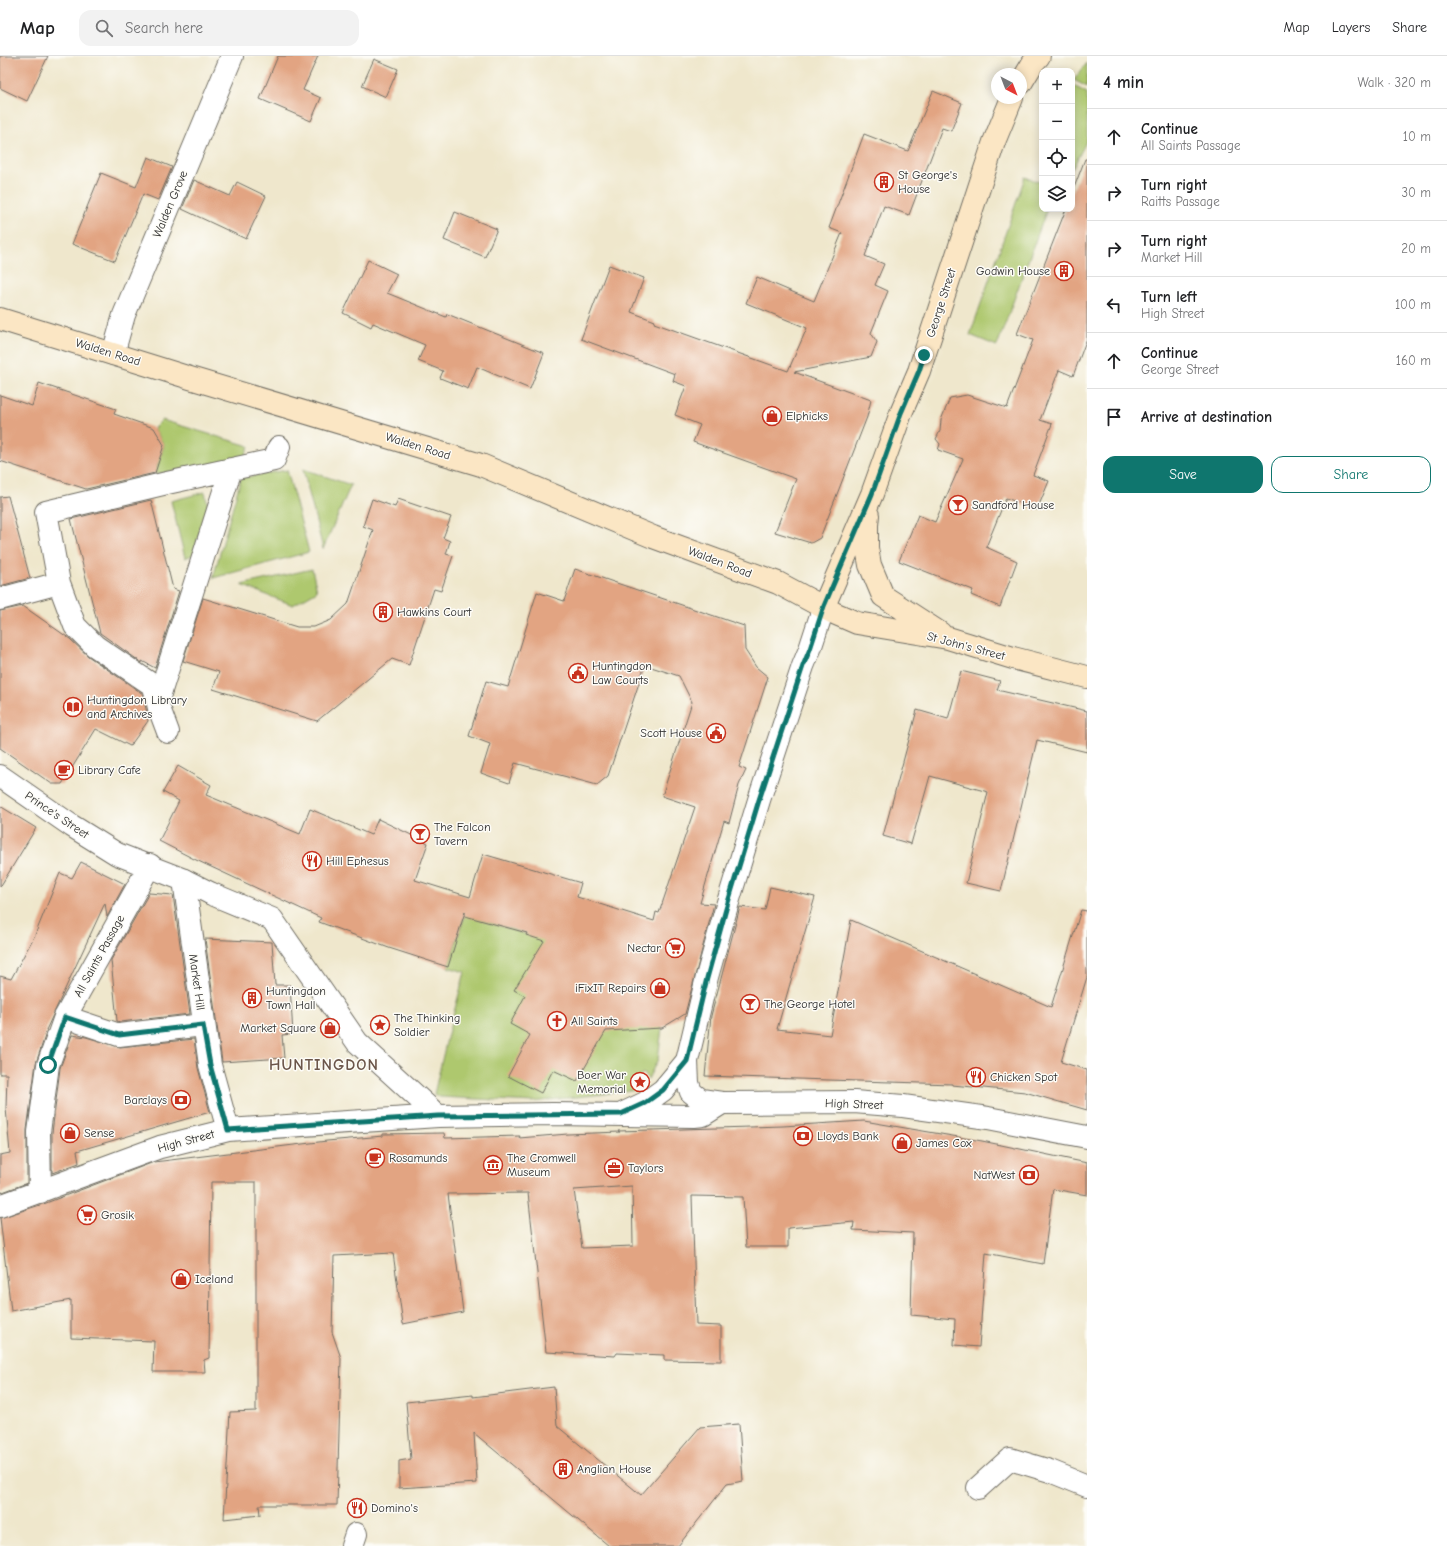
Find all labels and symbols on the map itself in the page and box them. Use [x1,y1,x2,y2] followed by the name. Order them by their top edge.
[991,68,1027,104] north arrow
[150,168,190,240] street label: Walden Grove
[898,168,957,196] place label: St George's House
[873,171,895,193] building icon: St George's House
[1053,260,1075,282] building icon: Godwin House
[976,264,1050,278] place label: Godwin House
[923,266,959,339] street label: George Street
[74,335,142,369] street label: Walden Road
[915,346,933,364] route end
[761,405,783,427] shop icon: Elphicks
[786,409,828,423] place label: Elphicks
[384,429,452,463] street label: Walden Road
[947,494,969,516] bar icon: Sandford House
[972,498,1054,512] place label: Sandford House
[686,543,754,581] street label: Walden Road
[372,601,394,623] building icon: Hawkins Court
[397,605,472,619] place label: Hawkins Court
[925,629,1007,663] street label: St John's Street
[592,659,652,687] place label: Huntingdon Law Courts
[567,662,589,684] public building icon: Huntingdon Law Courts
[87,693,188,721] place label: Huntingdon Library and Archives
[62,696,84,718] library icon: Huntingdon Library and Archives
[705,722,727,744] public building icon: Scott House
[640,726,702,740] place label: Scott House
[53,759,75,781] cafe icon: Library Cafe
[78,763,141,777] place label: Library Cafe
[22,788,92,842] street label: Prince's Street
[434,820,491,848] place label: The Falcon Tavern
[409,823,431,845] bar icon: The Falcon Tavern
[301,850,323,872] restaurant icon: Hill Ephesus
[326,854,389,868] place label: Hill Ephesus
[71,912,127,1000] street label: All Saints Passage
[664,937,686,959] supermarket icon: Nectar
[627,941,661,955] place label: Nectar
[186,953,208,1011] street label: Market Hill
[649,977,671,999] shop icon: iFixIT Repairs
[575,981,646,995] place label: iFixIT Repairs
[266,984,326,1012] place label: Huntingdon Town Hall
[241,987,263,1009] building icon: Huntingdon Town Hall
[739,993,761,1015] bar icon: The George Hotel
[764,997,855,1011] place label: The George Hotel
[546,1010,568,1032] church icon: All Saints
[394,1011,460,1039] place label: The Thinking Soldier
[369,1014,391,1036] place icon: The Thinking Soldier
[571,1014,618,1028] place label: All Saints
[319,1017,341,1039] shop icon: Market Square
[240,1021,316,1035] place label: Market Square
[39,1056,57,1074] route start
[269,1056,379,1074] district label: HUNTINGDON
[965,1066,987,1088] restaurant icon: Chicken Spot
[577,1068,626,1096] place label: Boer War Memorial
[990,1070,1058,1084] place label: Chicken Spot
[629,1071,651,1093] place icon: Boer War Memorial
[170,1089,192,1111] bank icon: Barclays
[124,1093,167,1107] place label: Barclays
[825,1096,884,1112] street label: High Street
[59,1122,81,1144] shop icon: Sense
[792,1125,814,1147] bank icon: Lloyds Bank
[84,1126,114,1140] place label: Sense
[156,1127,216,1155] street label: High Street
[817,1129,879,1143] place label: Lloyds Bank
[891,1132,913,1154] shop icon: James Cox
[916,1136,972,1150] place label: James Cox
[364,1147,386,1169] cafe icon: Rosamunds
[389,1151,447,1165] place label: Rosamunds
[507,1151,576,1179] place label: The Cromwell Museum
[482,1154,504,1176] museum icon: The Cromwell Museum
[603,1157,625,1179] office icon: Taylors
[628,1161,663,1175] place label: Taylors
[1018,1164,1040,1186] bank icon: NatWest
[973,1168,1016,1182] place label: NatWest
[76,1204,98,1226] supermarket icon: Grosik
[101,1208,134,1222] place label: Grosik
[170,1268,192,1290] shop icon: Iceland
[195,1272,233,1286] place label: Iceland
[552,1458,574,1480] building icon: Anglian House
[577,1462,651,1476] place label: Anglian House
[346,1497,368,1519] restaurant icon: Domino's
[371,1501,418,1515] place label: Domino's

